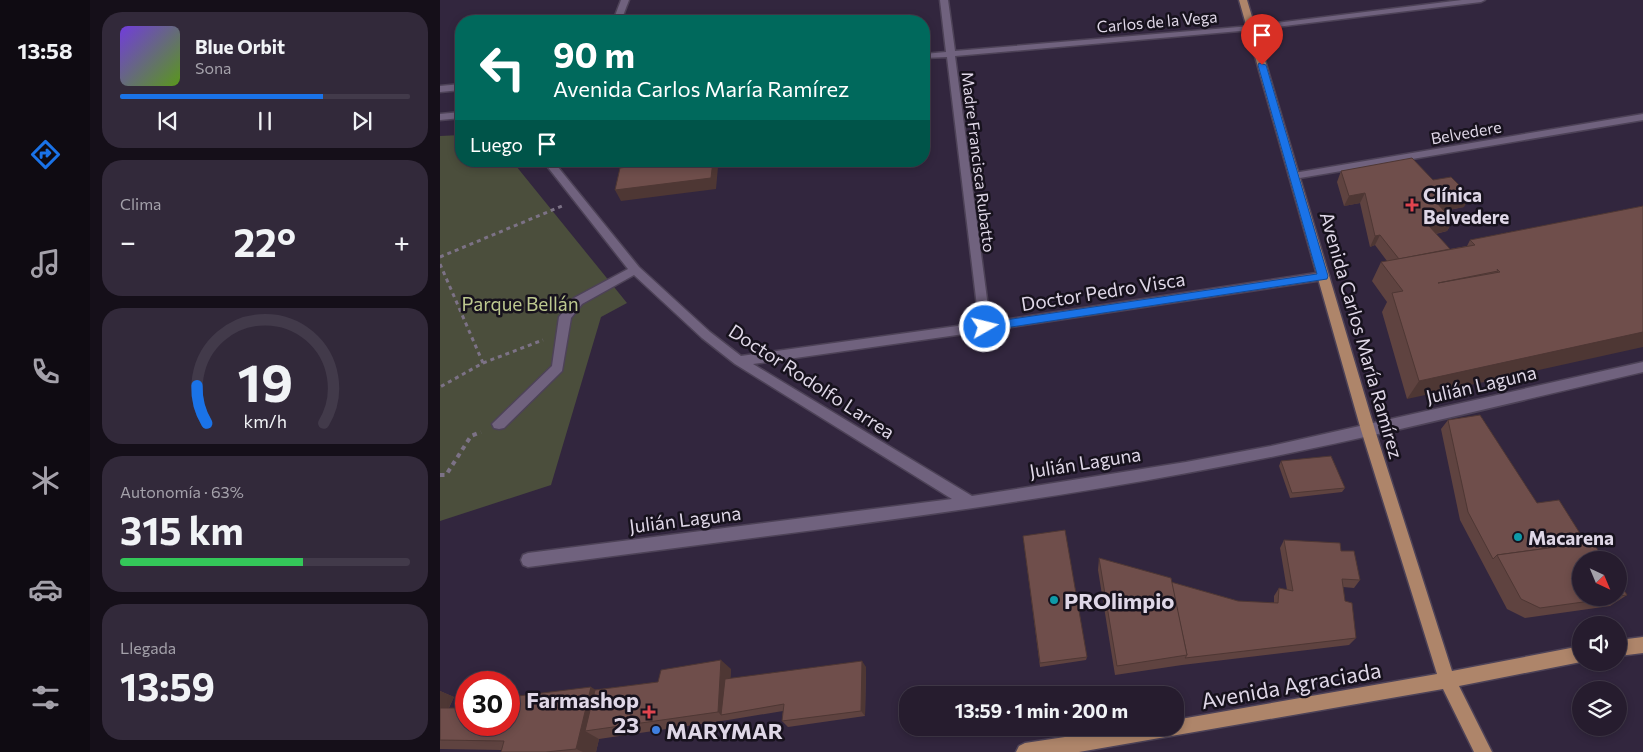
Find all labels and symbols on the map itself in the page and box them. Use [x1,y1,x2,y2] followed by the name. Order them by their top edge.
[1096,6,1218,36] street label: Carlos de la Vega
[1241,14,1283,65] pin
[958,71,1000,253] street label: Madre Francisca Rubatto
[1429,116,1503,148] street label: Belvedere
[1423,183,1509,228] place label: Clínica Belvedere
[1405,198,1419,212] marker: Clínica Belvedere
[1316,209,1408,461] street label: Avenida Carlos María Ramírez
[1019,267,1187,315] street label: Doctor Pedro Visca
[461,292,579,315] park label: Parque Bellán
[958,300,1010,352] position arrow
[725,319,899,443] street label: Doctor Rodolfo Larrea
[1423,360,1539,408] street label: Julián Laguna
[1028,442,1142,482] street label: Julián Laguna
[628,501,742,537] street label: Julián Laguna
[1528,526,1614,549] place label: Macarena
[1512,531,1524,543] marker: Macarena
[1572,551,1628,606] north arrow
[1064,587,1175,614] place label: PROlimpio
[1048,594,1060,606] marker: PROlimpio
[1199,656,1383,714] street label: Avenida Agraciada
[455,671,520,736] speed limit sign: 30
[526,686,639,738] place label: Farmashop 23
[643,706,655,718] marker: Farmashop 23
[666,717,783,744] place label: MARYMAR
[650,724,662,736] marker: MARYMAR

